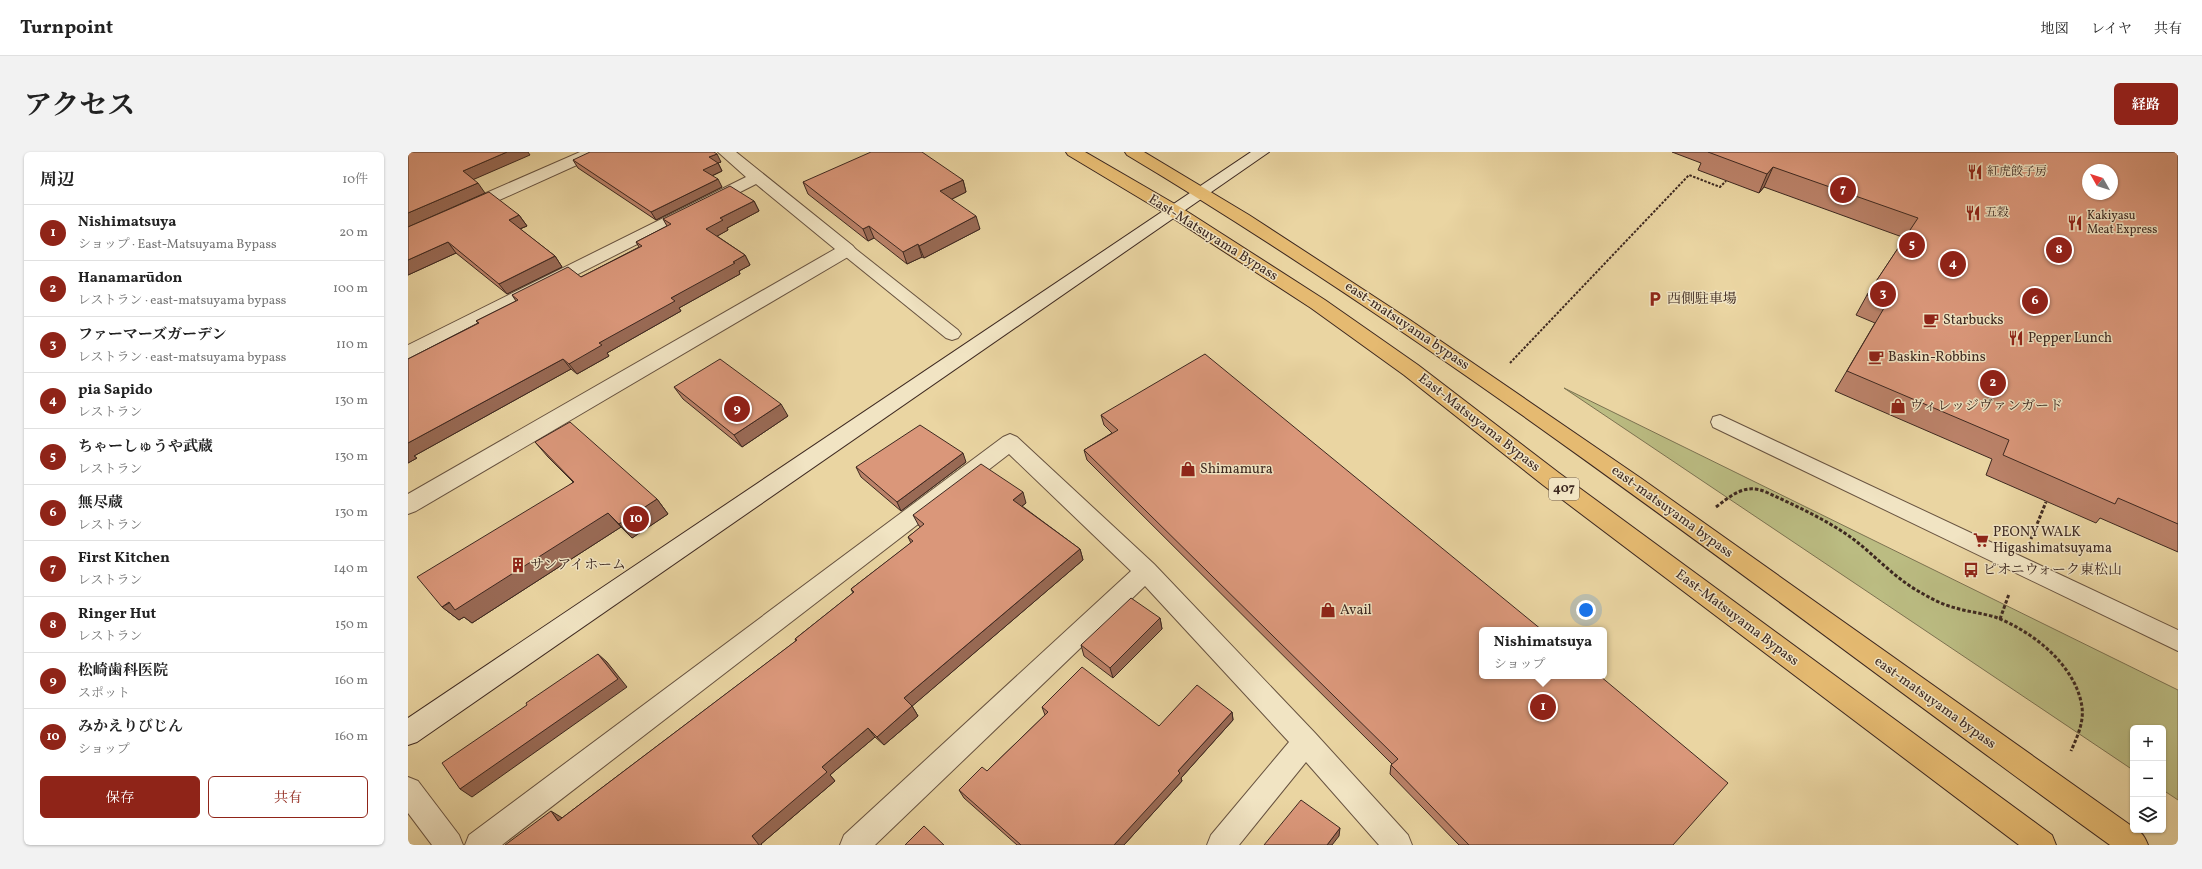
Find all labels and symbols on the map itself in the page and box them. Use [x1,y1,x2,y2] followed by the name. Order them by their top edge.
[1966,163,1984,181] restaurant icon: 紅虎餃子房
[1987,164,2047,180] place label: 紅虎餃子房
[2082,164,2118,200] north arrow
[1830,175,1856,205] pin: 7
[1144,190,1282,286] street label: East-Matsuyama Bypass
[1964,204,1982,222] restaurant icon: 五穀
[1985,205,2009,221] place label: 五穀
[2087,208,2157,238] place label: Kakiyasu Meat Express
[2066,214,2084,232] restaurant icon: Kakiyasu Meat Express
[1899,230,1925,260] pin: 5
[2046,235,2072,265] pin: 8
[1940,249,1966,279] pin: 4
[1341,277,1473,375] street label: east-matsuyama bypass
[1870,279,1896,309] pin: 3
[2022,286,2048,316] pin: 6
[1646,290,1664,308] parking icon: 西側駐車場
[1667,290,1737,309] place label: 西側駐車場
[1922,311,1940,329] cafe icon: Starbucks
[1943,311,2004,330] place label: Starbucks
[2007,329,2025,347] restaurant icon: Pepper Lunch
[2028,329,2112,348] place label: Pepper Lunch
[1867,348,1885,366] cafe icon: Baskin-Robbins
[1888,348,1986,367] place label: Baskin-Robbins
[1980,368,2006,398] pin: 2
[1414,369,1544,477] street label: East-Matsuyama Bypass
[724,394,750,424] pin: 9
[1889,397,1907,415] shop icon: ヴィレッジヴァンガード
[1910,397,2063,416] place label: ヴィレッジヴァンガード
[1179,460,1197,478] shop icon: Shimamura
[1200,460,1273,479] place label: Shimamura
[1607,461,1737,563] street label: east-matsuyama bypass
[1549,478,1579,500] road number: 407
[623,504,649,534] pin: 10
[1993,523,2112,558] place label: PEONY WALK Higashimatsuyama
[1972,531,1990,549] supermarket icon: PEONY WALK Higashimatsuyama
[509,556,527,574] building icon: サンアイホーム
[530,556,626,575] place label: サンアイホーム
[1962,561,1980,579] bus stop icon: ピオニウォーク東松山
[1983,561,2122,580] place label: ピオニウォーク東松山
[1671,565,1803,671] street label: East-Matsuyama Bypass
[1576,600,1596,620] your location
[1319,601,1337,619] shop icon: Avail
[1340,601,1372,620] place label: Avail
[1870,652,2000,754] street label: east-matsuyama bypass
[1530,692,1556,722] pin: 1

